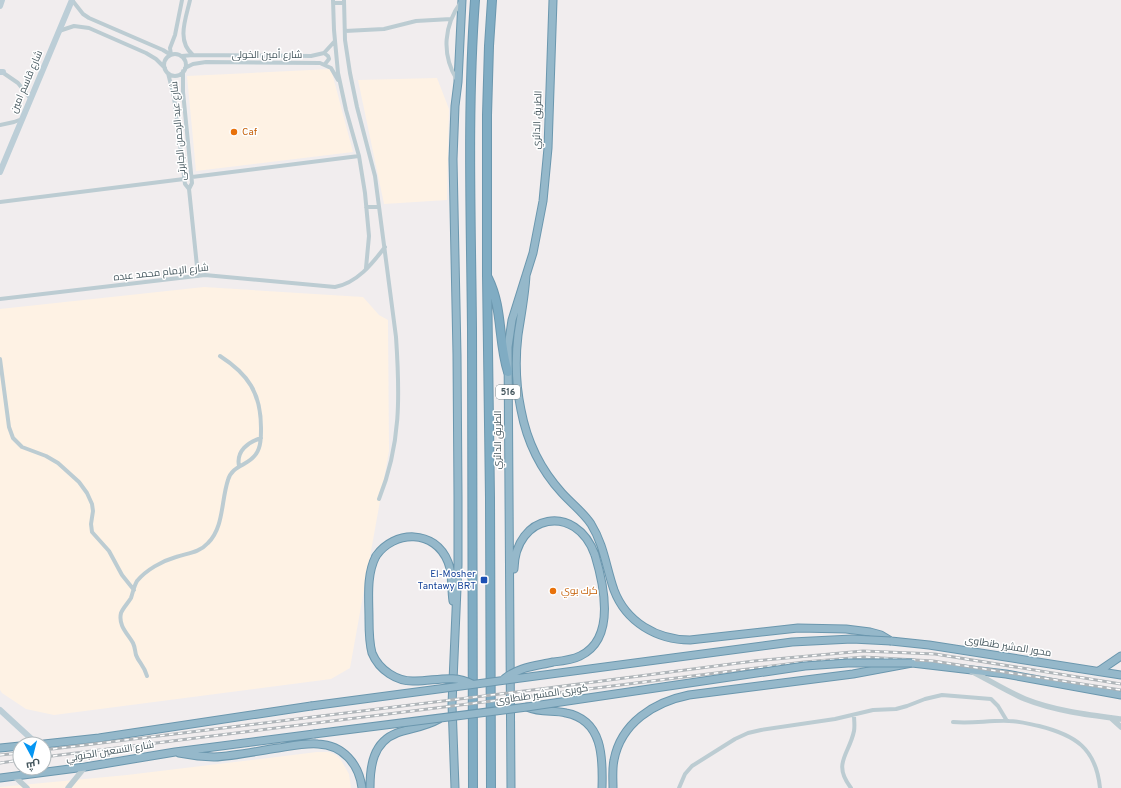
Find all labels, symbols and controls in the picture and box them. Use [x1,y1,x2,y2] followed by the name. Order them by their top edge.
[232,48,302,62] street label: شارع أمين الخولى
[8,49,46,115] street label: شارع قاسم امين
[168,81,190,181] street label: شارع عبد الرحمن الجابرتى
[530,90,546,150] street label: الطريق الدائري
[242,126,258,139] place label: Caf
[229,127,239,137] marker: Caf
[113,262,209,284] street label: شارع الإمام محمد عبده
[496,385,520,399] road number: 516
[492,411,505,469] street label: الطريق الدائري
[418,568,476,593] place label: El-Mosher Tantawy BRT
[479,575,489,585] marker: El-Mosher Tantawy BRT
[561,585,598,598] place label: كرك بوي
[548,586,558,596] marker: كرك بوي
[964,634,1052,660] street label: محور المشير طنطاوى
[495,682,589,708] street label: كوبرى المشير طنطاوى
[12,736,52,776] north arrow
[65,739,155,765] street label: شارع التسعين الجنوبي
[25,757,41,773] text: ش

